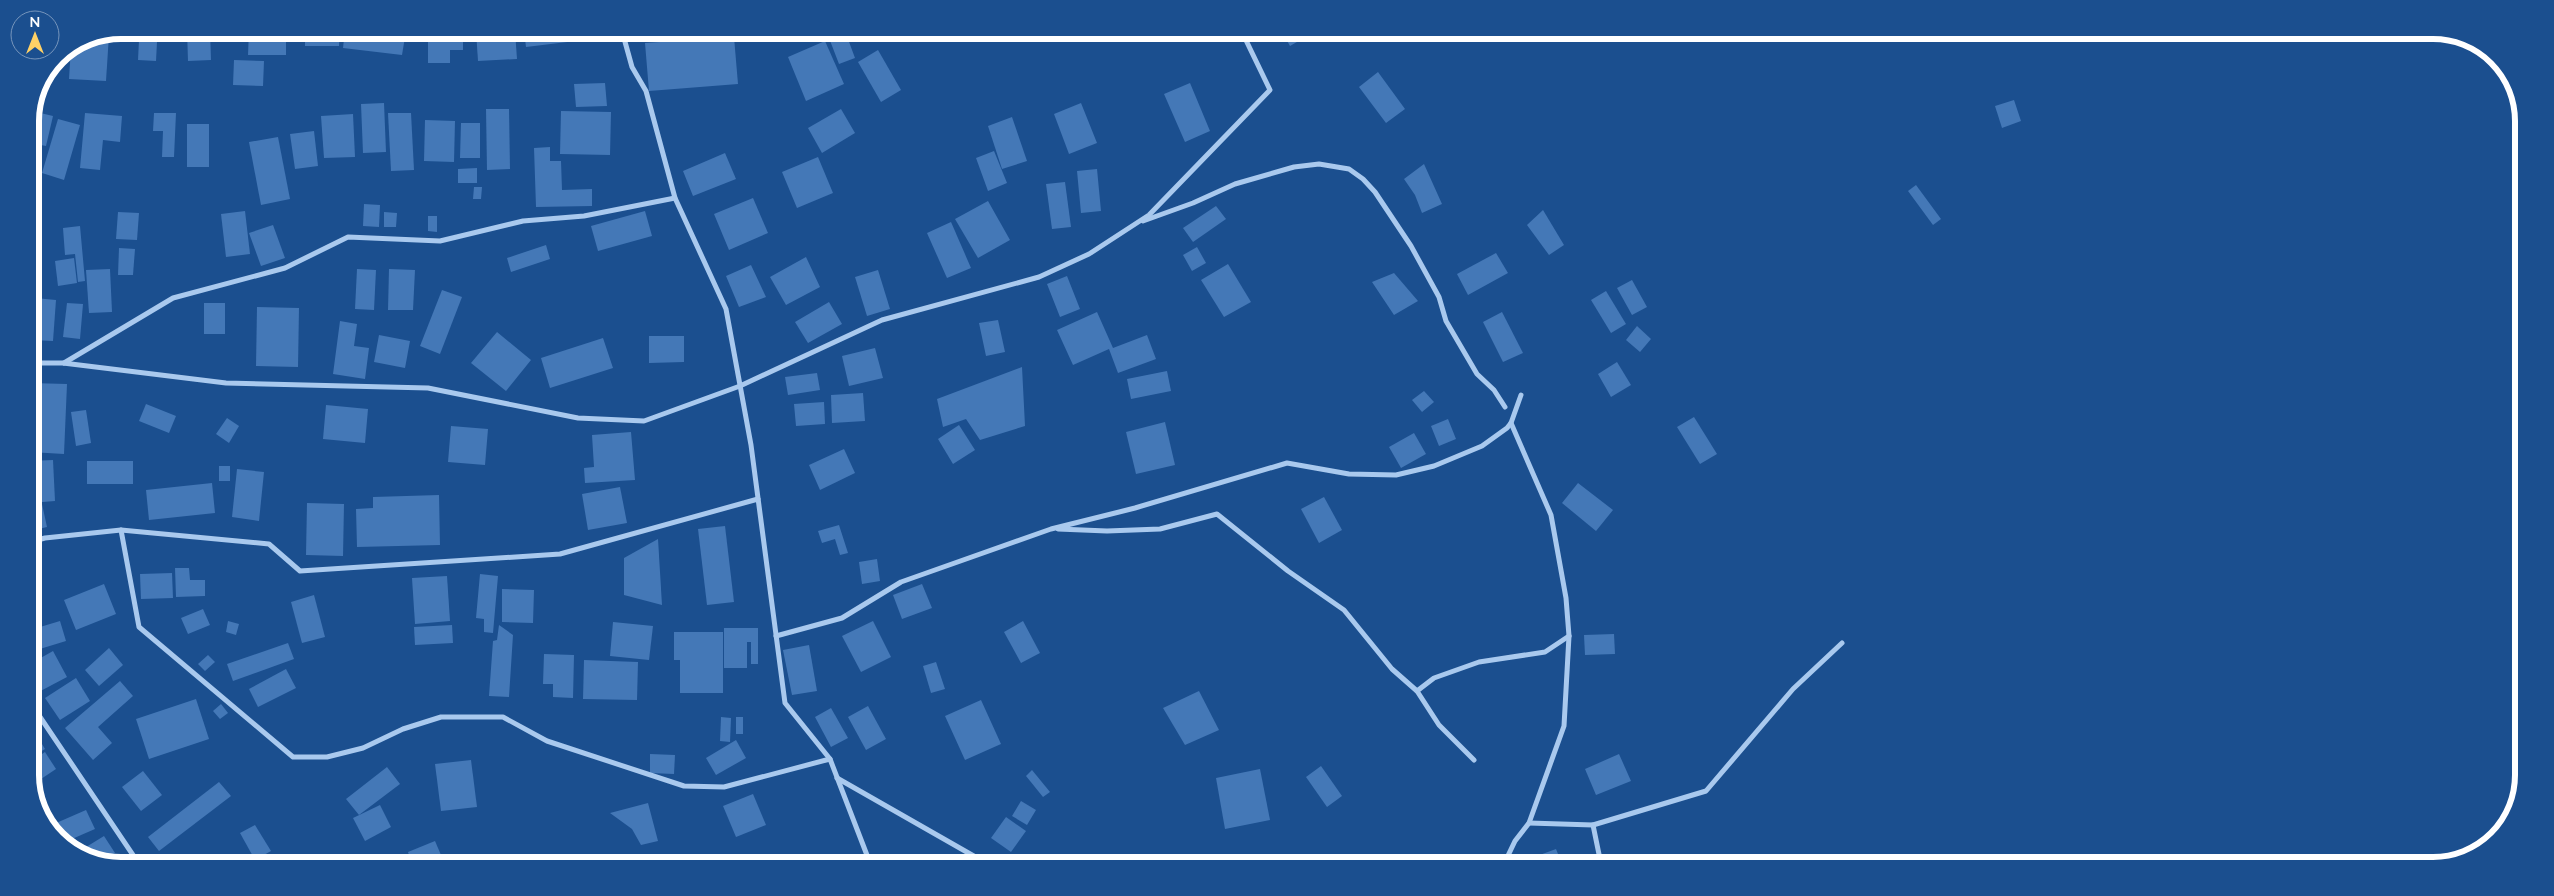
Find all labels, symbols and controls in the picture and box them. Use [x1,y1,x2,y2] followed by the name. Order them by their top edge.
[10,10,60,60] north arrow
[30,13,40,30] text: N

